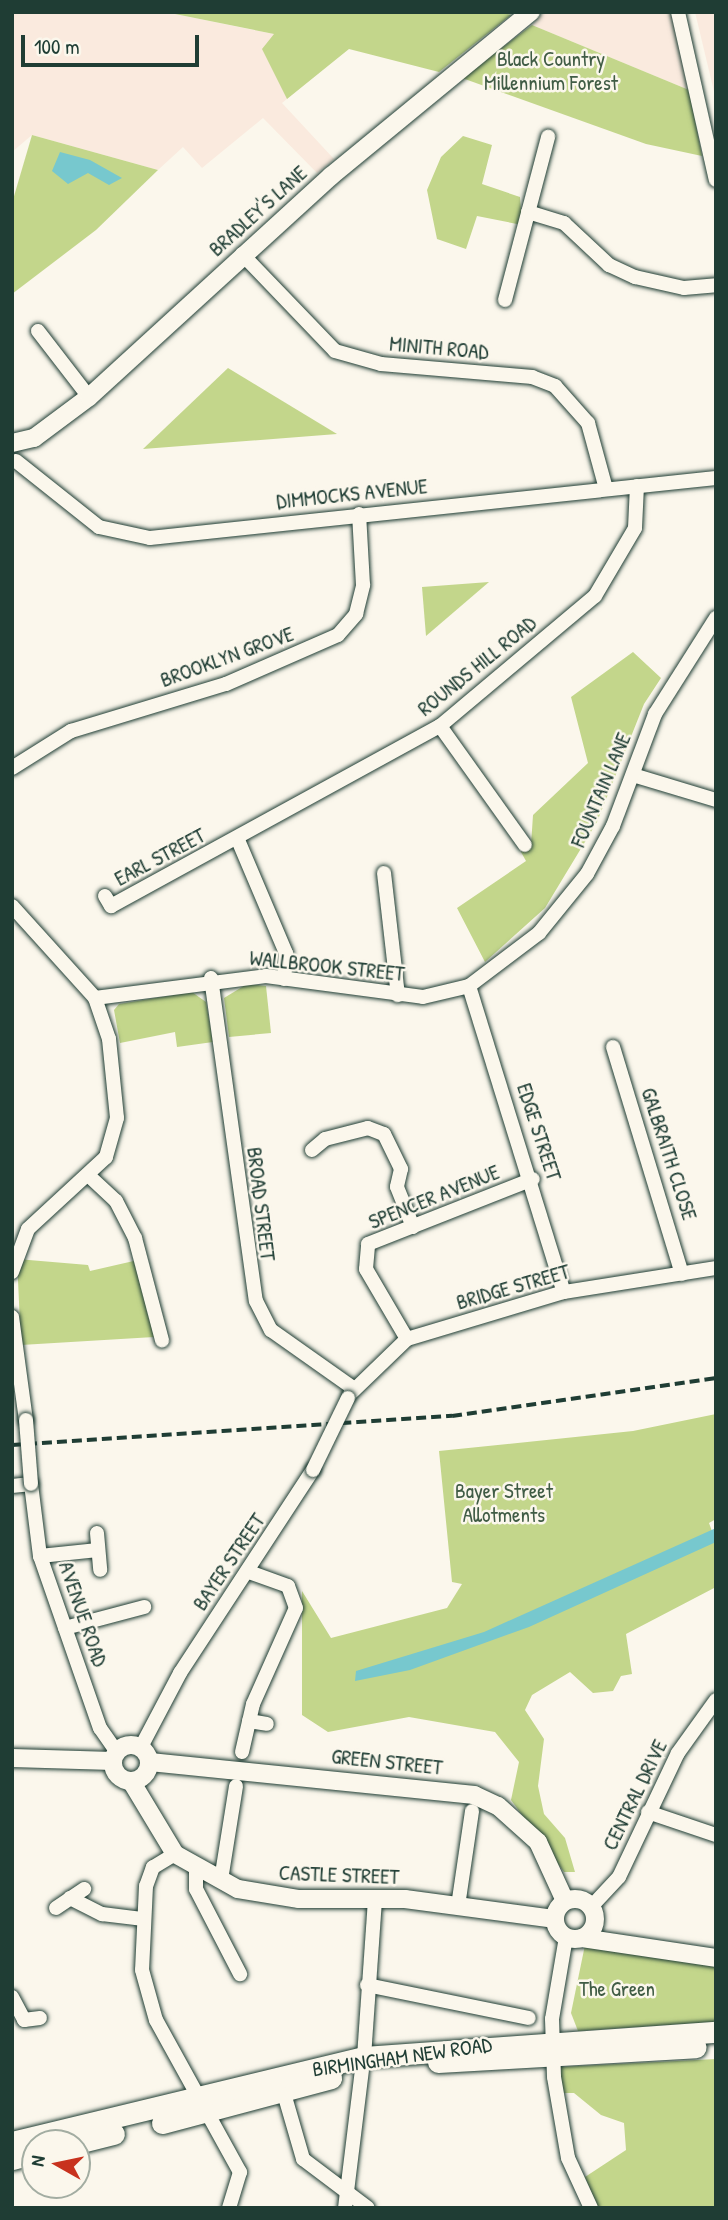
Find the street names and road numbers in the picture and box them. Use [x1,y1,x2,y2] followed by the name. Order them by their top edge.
[204,160,312,262] street label: BRADLEY'S LANE
[388,331,490,365] street label: MINITH ROAD
[275,474,429,514] street label: DIMMOCKS AVENUE
[413,611,541,721] street label: ROUNDS HILL ROAD
[157,621,297,693] street label: BROOKLYN GROVE
[566,729,636,851] street label: FOUNTAIN LANE
[110,823,210,891] street label: EARL STREET
[248,945,406,987] street label: WALLBROOK STREET
[511,1080,567,1184] street label: EDGE STREET
[636,1085,702,1223] street label: GALBRAITH CLOSE
[242,1146,280,1262] street label: BROAD STREET
[365,1159,503,1235] street label: SPENCER AVENUE
[453,1259,573,1315] street label: BRIDGE STREET
[187,1509,271,1615] street label: BAYER STREET
[53,1558,113,1670] street label: AVENUE ROAD
[597,1736,673,1854] street label: CENTRAL DRIVE
[330,1744,444,1780] street label: GREEN STREET
[278,1860,400,1890] street label: CASTLE STREET
[311,2032,493,2082] street label: BIRMINGHAM NEW ROAD

